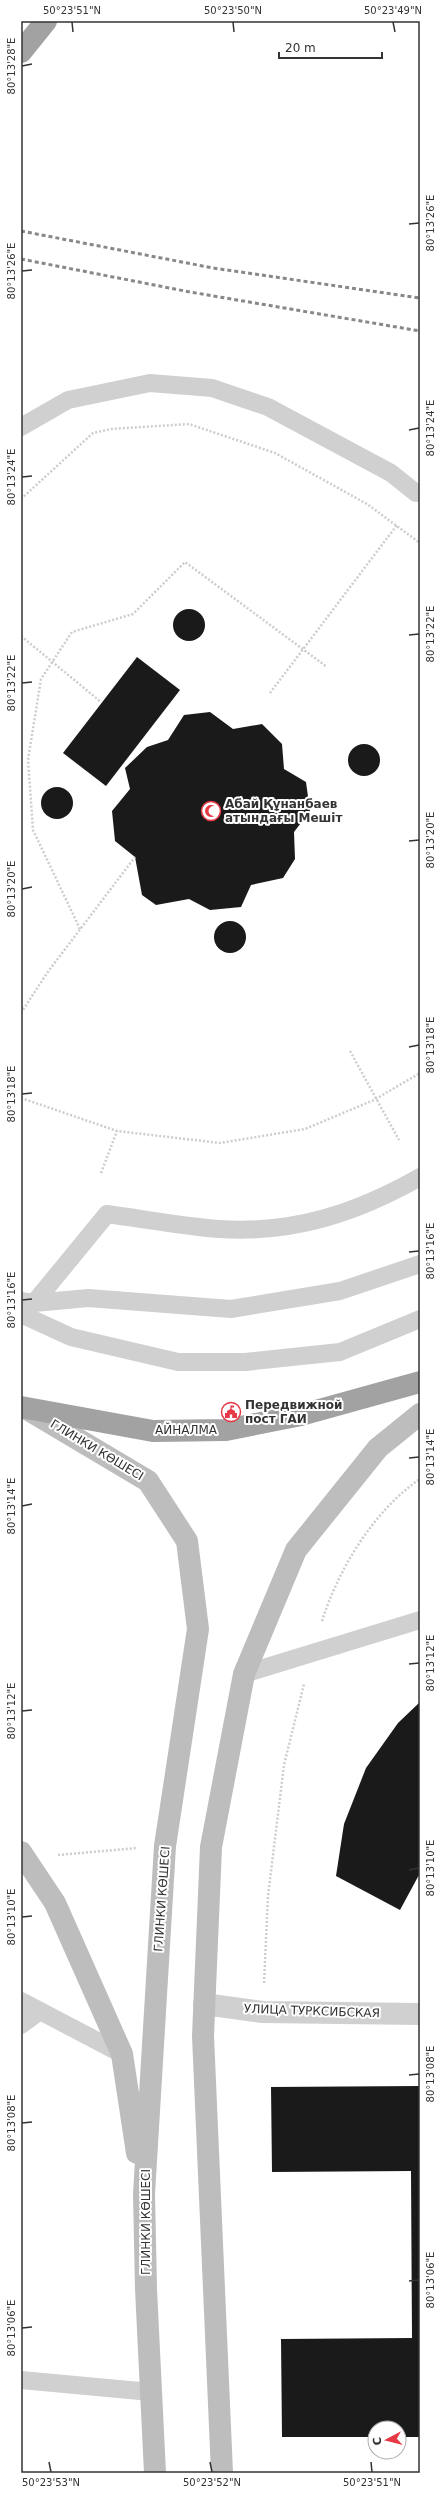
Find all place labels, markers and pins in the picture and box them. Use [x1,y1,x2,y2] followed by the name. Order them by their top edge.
[225,797,342,825] place label: Абай Құнанбаев атындағы Мешіт
[200,800,222,822] mosque icon: Абай Құнанбаев атындағы Мешіт
[245,1398,343,1426] place label: Передвижной пост ГАИ
[220,1401,242,1423] public building icon: Передвижной пост ГАИ

